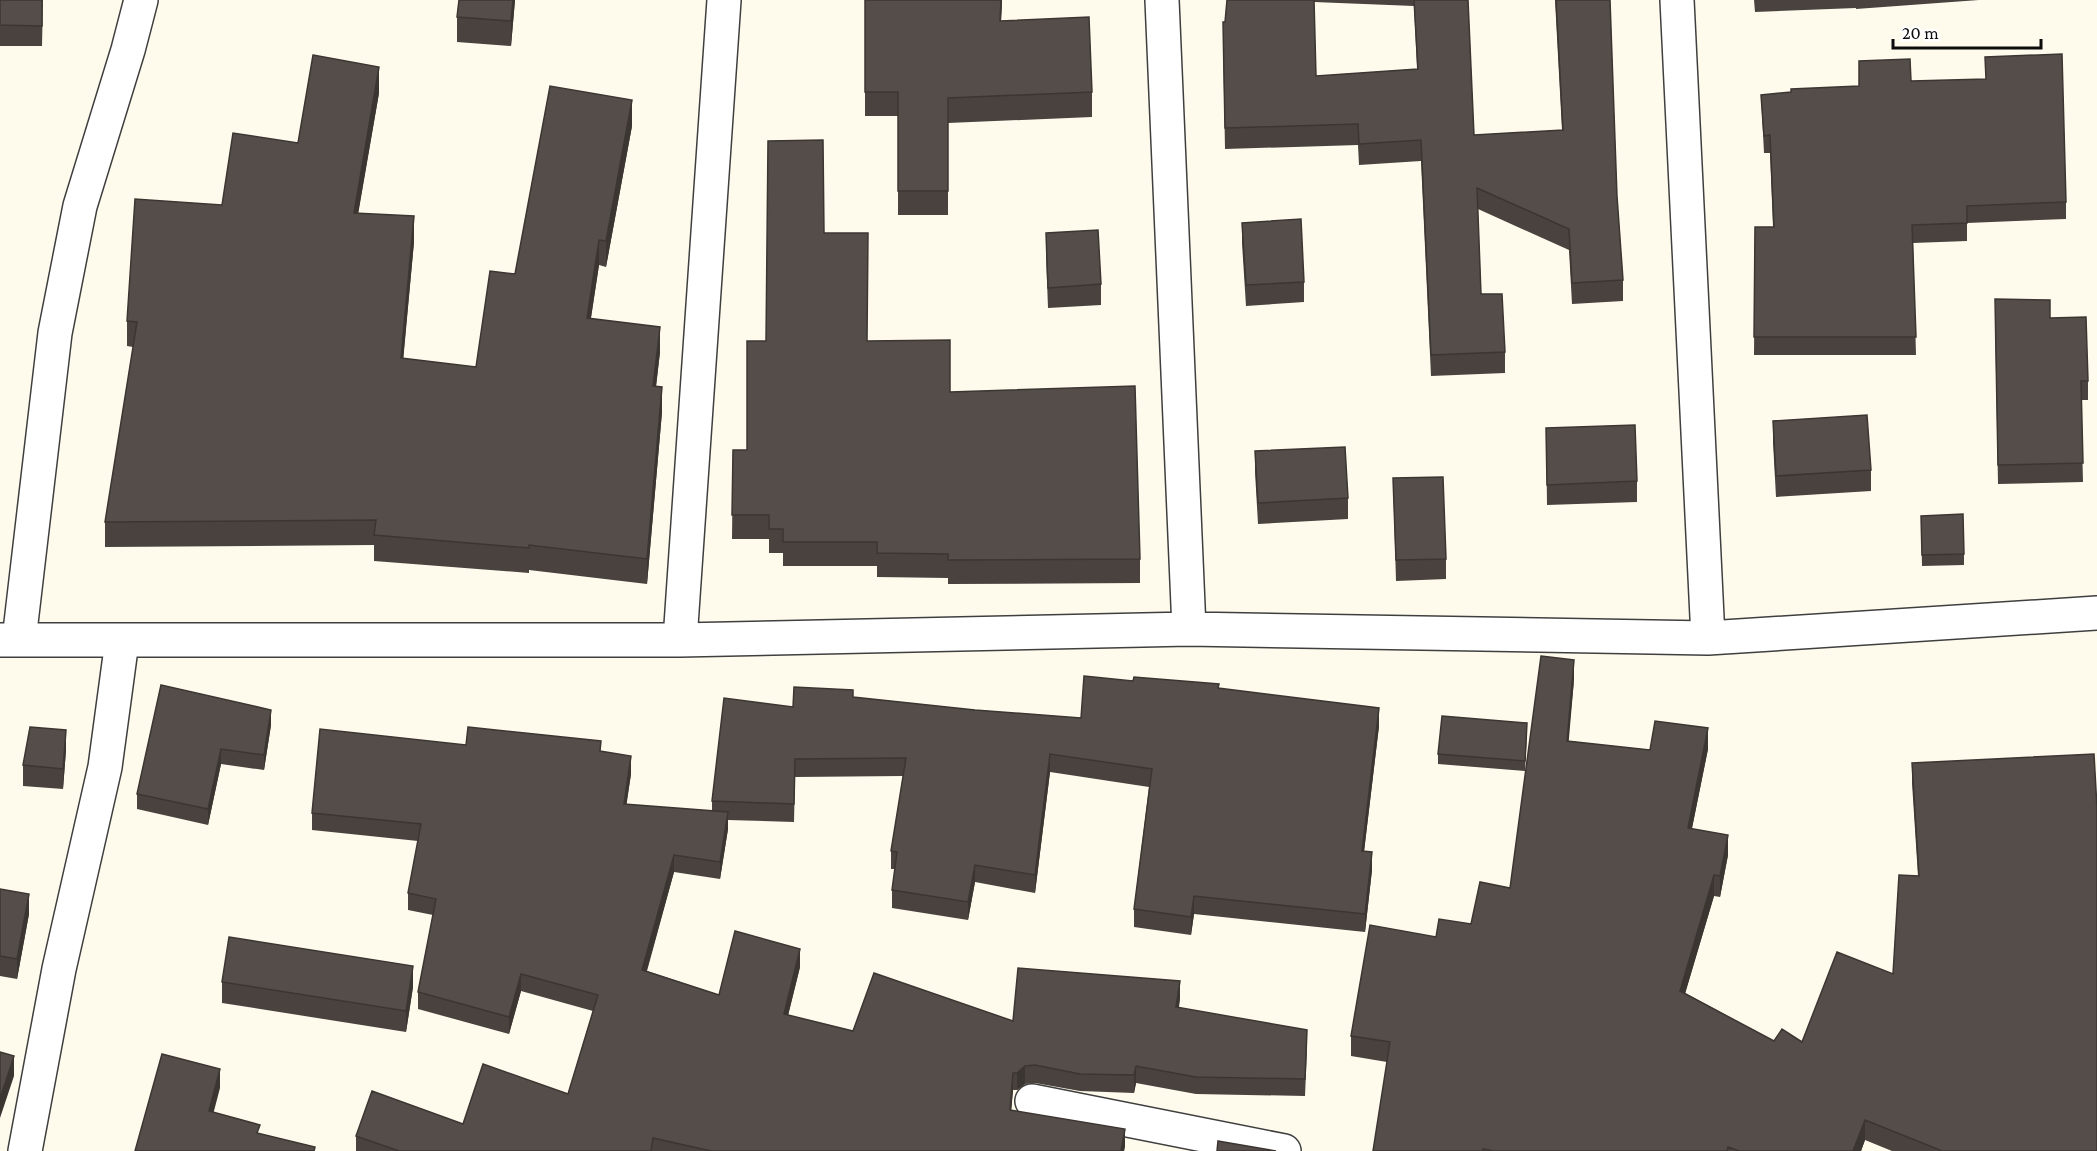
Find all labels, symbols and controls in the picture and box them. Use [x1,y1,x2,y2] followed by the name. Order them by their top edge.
[1893,12,2042,50] scale bar
[1902,23,1939,43] text: 20 m

